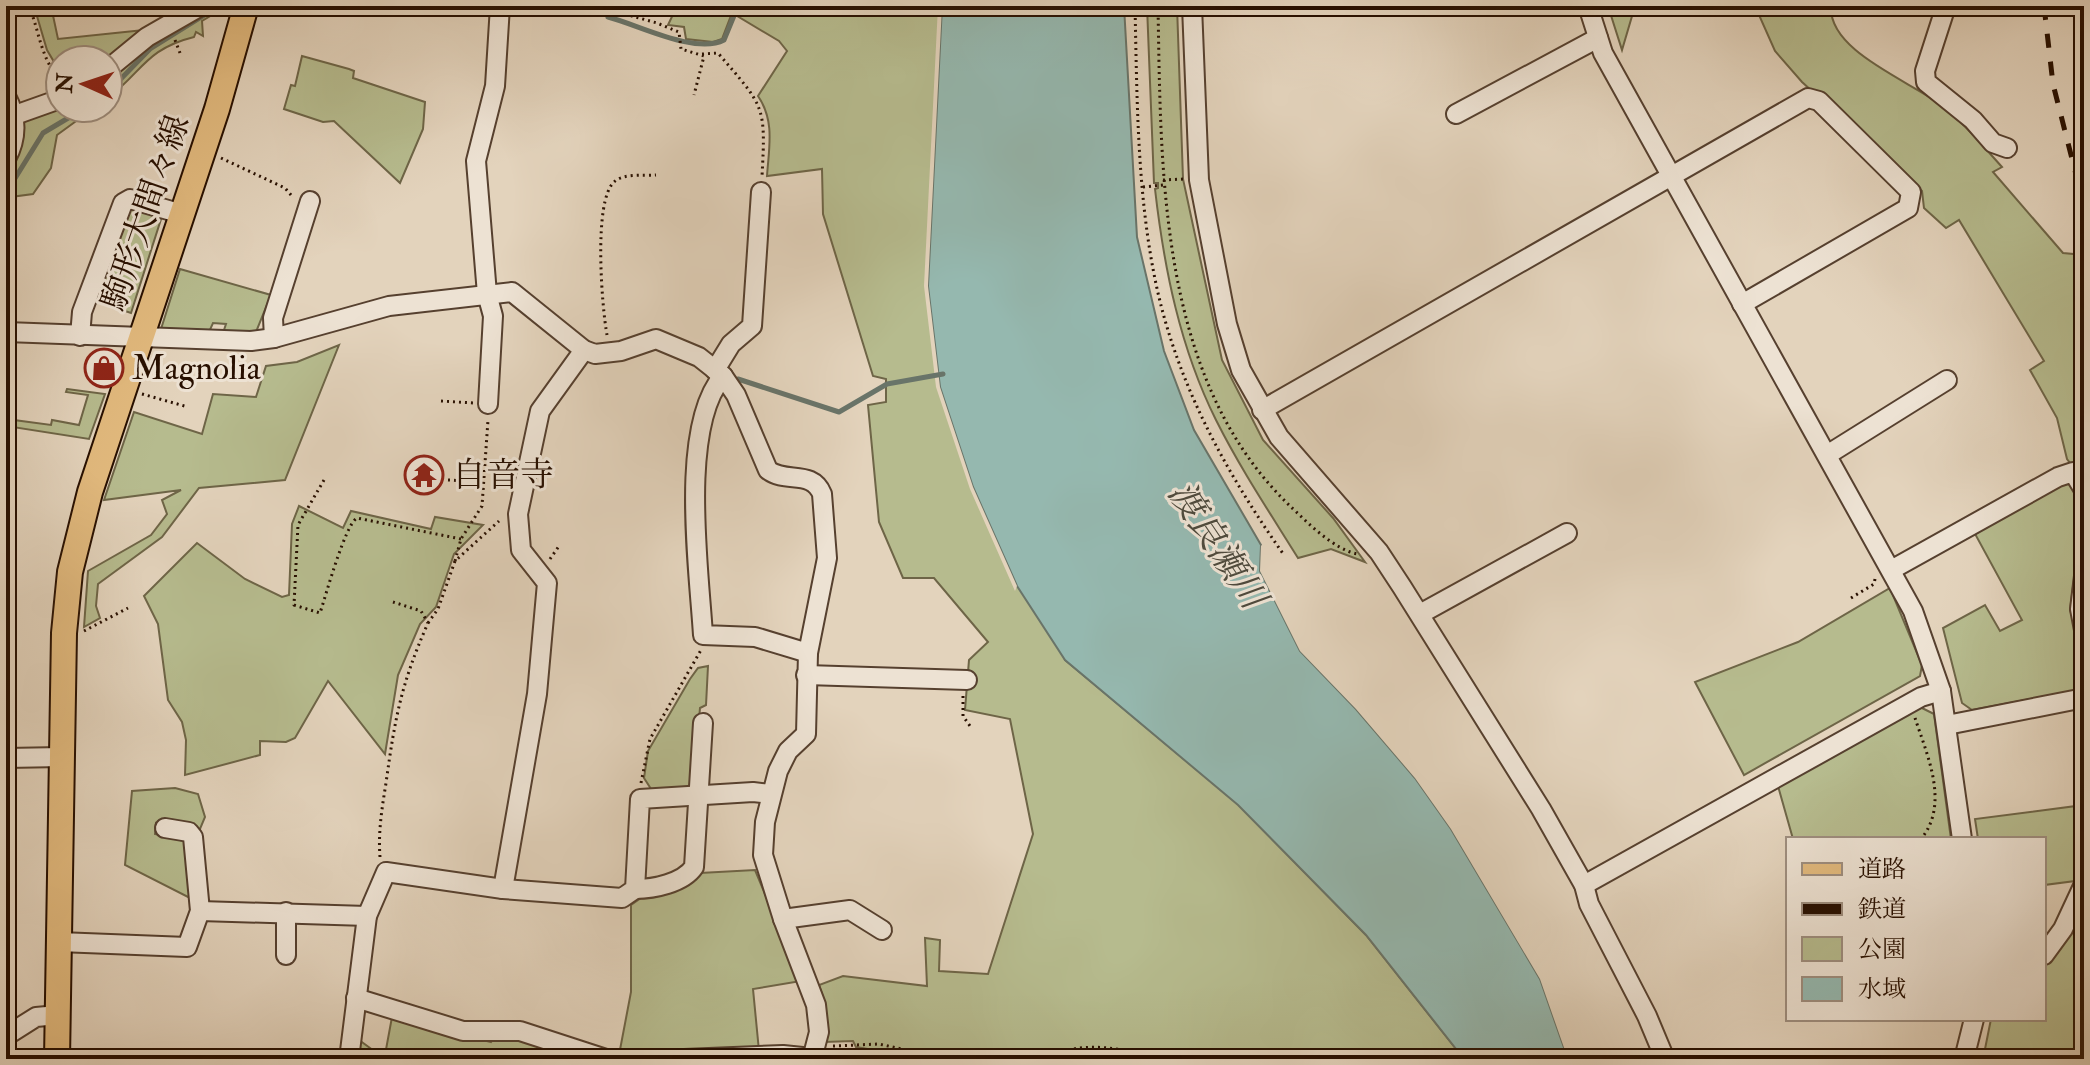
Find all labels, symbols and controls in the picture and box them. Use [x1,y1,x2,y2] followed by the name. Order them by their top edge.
[44,44,124,124] north arrow
[50,72,80,95] text: N
[92,110,200,316] street label: 駒形大間々線
[83,347,125,389] shop icon: Magnolia
[132,347,262,390] place label: Magnolia
[403,454,445,496] temple icon: 自音寺
[452,454,554,497] place label: 自音寺
[1158,473,1278,621] water label: 渡良瀬川
[1786,837,2046,1021] legend
[1858,854,1906,885] text: 道路
[1858,894,1906,925] text: 鉄道
[1858,934,1906,965] text: 公園
[1858,974,1906,1005] text: 水域

